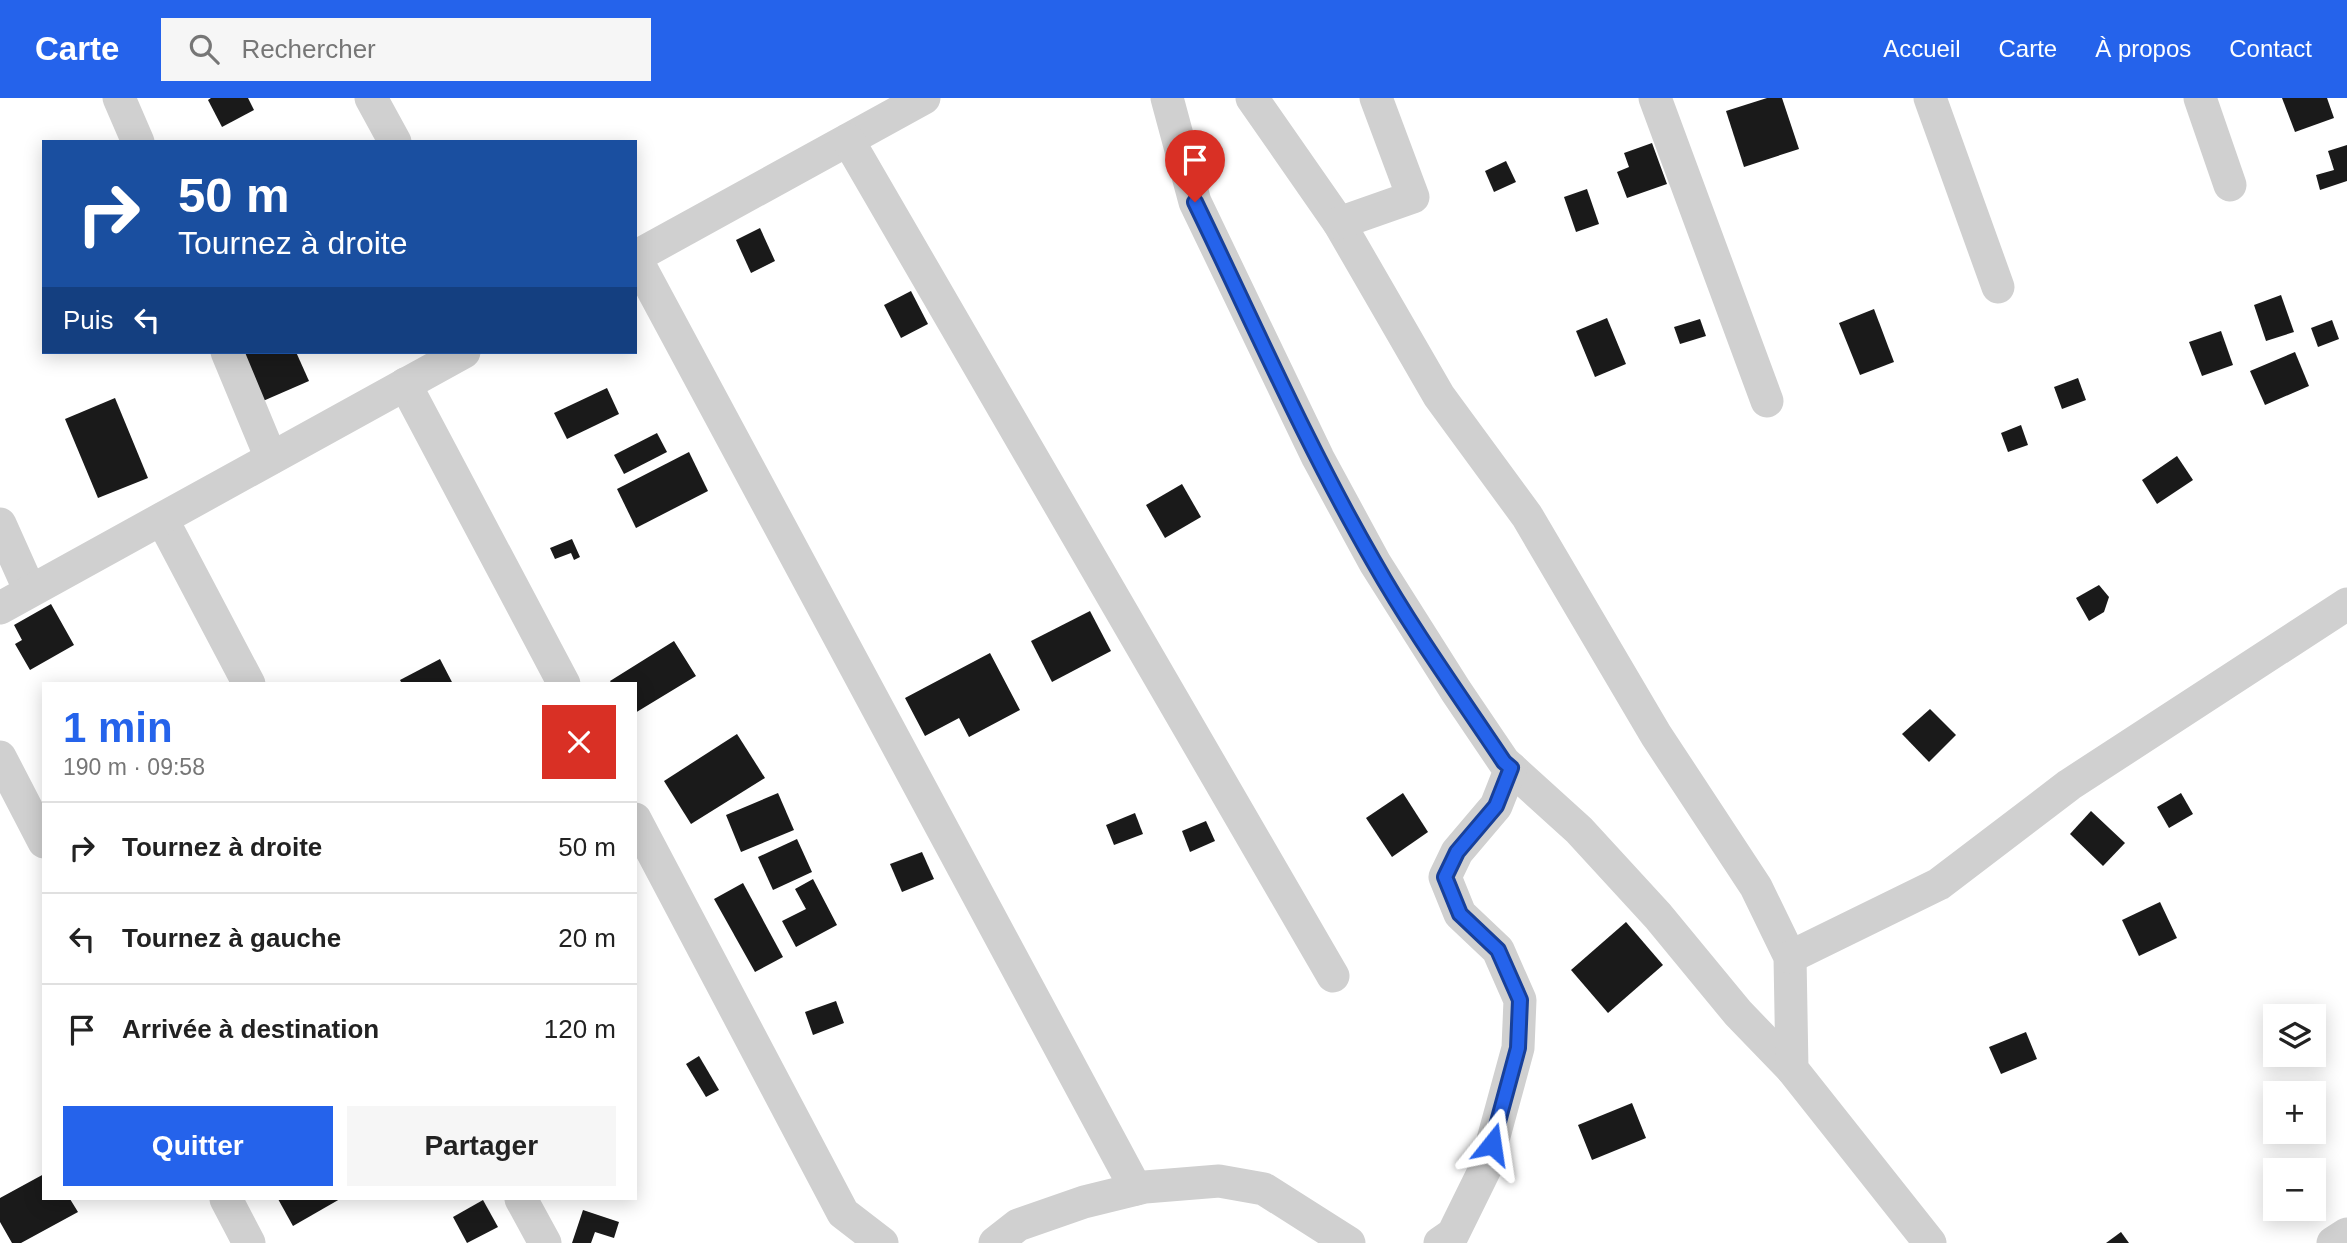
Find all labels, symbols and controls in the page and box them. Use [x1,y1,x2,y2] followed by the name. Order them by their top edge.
[161,18,651,81] search box
[35,30,119,67] text: Carte
[185,30,223,68] icon: search
[241,34,376,64] text: Rechercher
[1883,35,1961,62] text: Accueil
[1999,35,2057,62] text: Carte
[2095,35,2191,62] text: À propos
[2229,35,2312,62] text: Contact
[1165,130,1225,202] pin
[1176,141,1214,179] icon: arrive
[63,168,154,259] icon: right
[178,168,290,222] text: 50 m
[178,225,407,261] text: Tournez à droite
[128,301,166,339] icon: left
[63,305,114,335] text: Puis
[63,704,173,751] text: 1 min
[542,705,616,779] button: close
[63,754,205,780] text: 190 m · 09:58
[63,829,101,867] icon: right
[122,832,322,862] text: Tournez à droite
[558,832,616,862] text: 50 m
[63,920,101,958] icon: left
[122,923,341,953] text: Tournez à gauche
[558,923,616,953] text: 20 m
[2263,1004,2326,1221] map controls
[2263,1004,2326,1067] button: layers
[63,1011,101,1049] icon: arrive
[122,1014,379,1044] text: Arrivée à destination
[544,1014,616,1044] text: 120 m
[2263,1081,2326,1144] button: +
[63,1106,333,1186] button: Quitter
[347,1106,616,1186] button: Partager
[1455,1107,1529,1181] position arrow
[2263,1158,2326,1221] button: −

